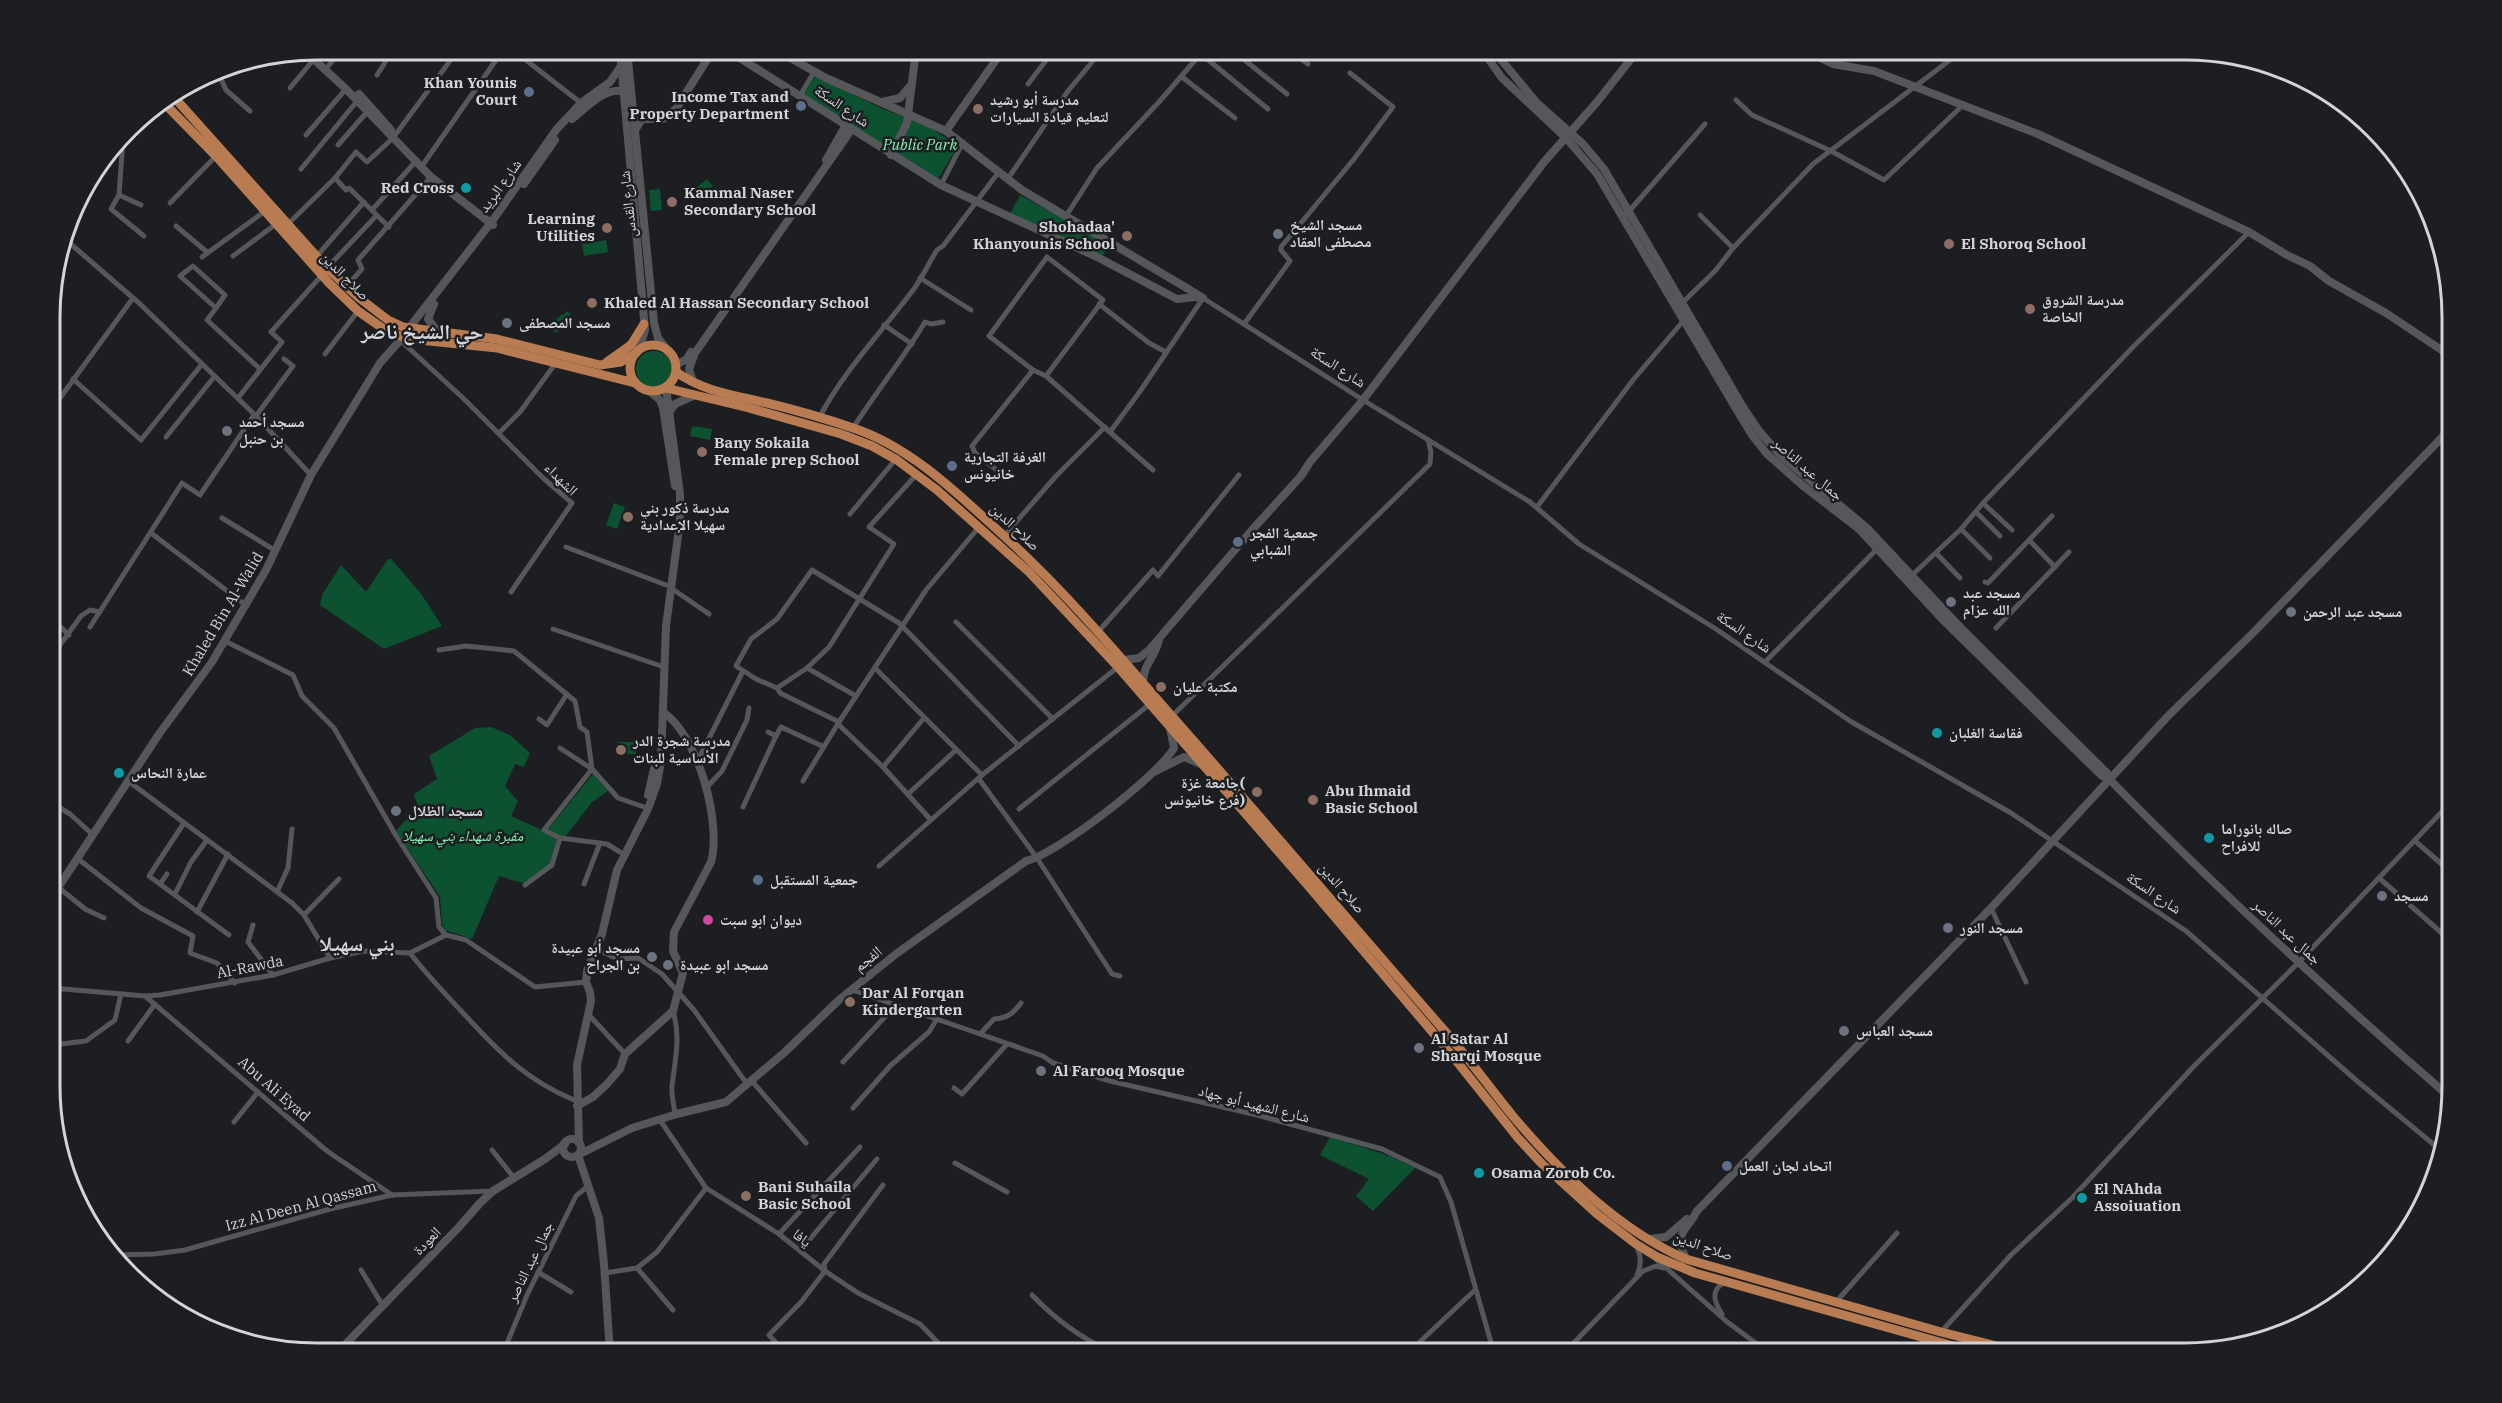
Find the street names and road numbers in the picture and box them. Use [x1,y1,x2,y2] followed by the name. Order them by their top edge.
[811,80,874,132] street label: شارع السكة
[474,155,526,217] street label: شارع البريد
[615,170,641,238] street label: شارع القدس
[316,247,374,305] street label: صلاح الدين
[1306,342,1370,392] street label: شارع السكة
[1768,432,1848,505] street label: جمال عبد الناصر
[541,458,582,499] street label: الشهداء
[986,499,1044,555] street label: صلاح الدين
[178,548,267,679] street label: Khaled Bin Al-Walid
[1713,606,1776,658] street label: شارع السكة
[1314,858,1370,918] street label: صلاح الدين
[2123,867,2186,919] street label: شارع السكة
[2248,894,2326,969] street label: جمال عبد الناصر
[850,942,886,976] street label: الفجم
[215,951,285,982] street label: Al-Rawda
[234,1052,314,1125] street label: Abu Ali Eyad
[1196,1081,1312,1128] street label: شارع الشهيد أبو جهاد
[223,1176,379,1235] street label: Izz Al Deen Al Qassam
[501,1218,558,1306] street label: جمال عبد الناصر
[409,1222,445,1259] street label: العودة
[789,1224,816,1251] street label: يافا
[1671,1226,1735,1266] street label: صلاح الدين

